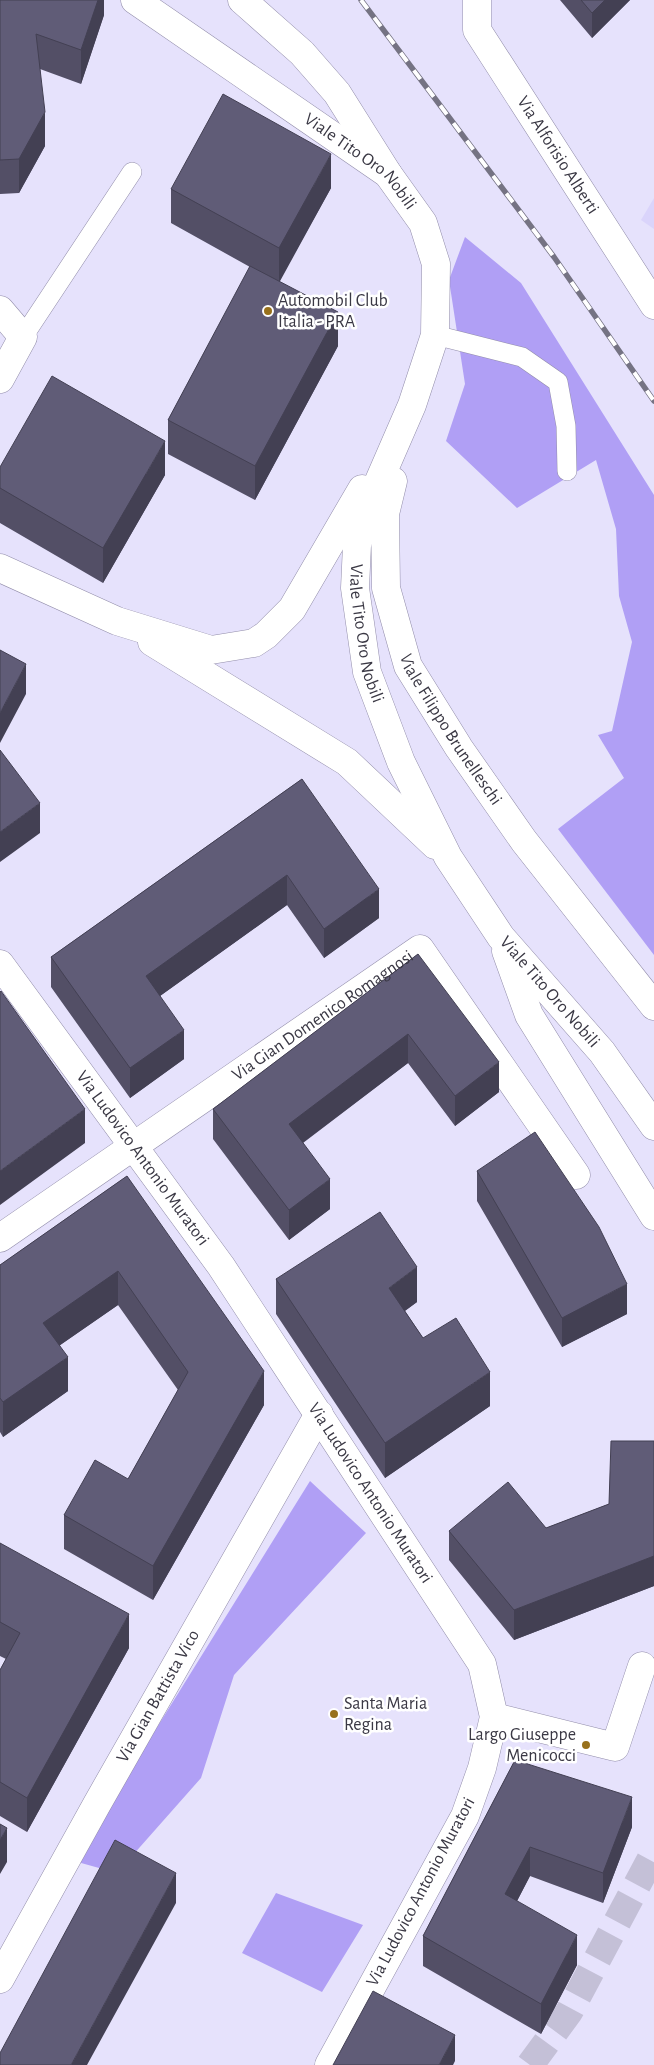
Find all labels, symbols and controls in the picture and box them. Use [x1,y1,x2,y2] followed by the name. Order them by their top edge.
[513,93,602,217] street label: Via Alforisio Alberti
[301,110,420,213] street label: Viale Tito Oro Nobili
[278,292,388,331] place label: Automobil Club Italia - PRA
[262,305,274,317] marker: Automobil Club Italia - PRA
[346,563,387,705] street label: Viale Tito Oro Nobili
[396,652,505,809] street label: Viale Filippo Brunelleschi
[496,933,603,1051] street label: Viale Tito Oro Nobili
[229,947,417,1084] street label: Via Gian Domenico Romagnosi
[73,1068,212,1249] street label: Via Ludovico Antonio Muratori
[305,1400,436,1587] street label: Via Ludovico Antonio Muratori
[114,1627,203,1766] street label: Via Gian Battista Vico
[344,1695,427,1734] place label: Santa Maria Regina
[328,1708,340,1720] marker: Santa Maria Regina
[468,1726,576,1765] place label: Largo Giuseppe Menicocci
[580,1739,592,1751] marker: Largo Giuseppe Menicocci
[363,1795,479,1989] street label: Via Ludovico Antonio Muratori

